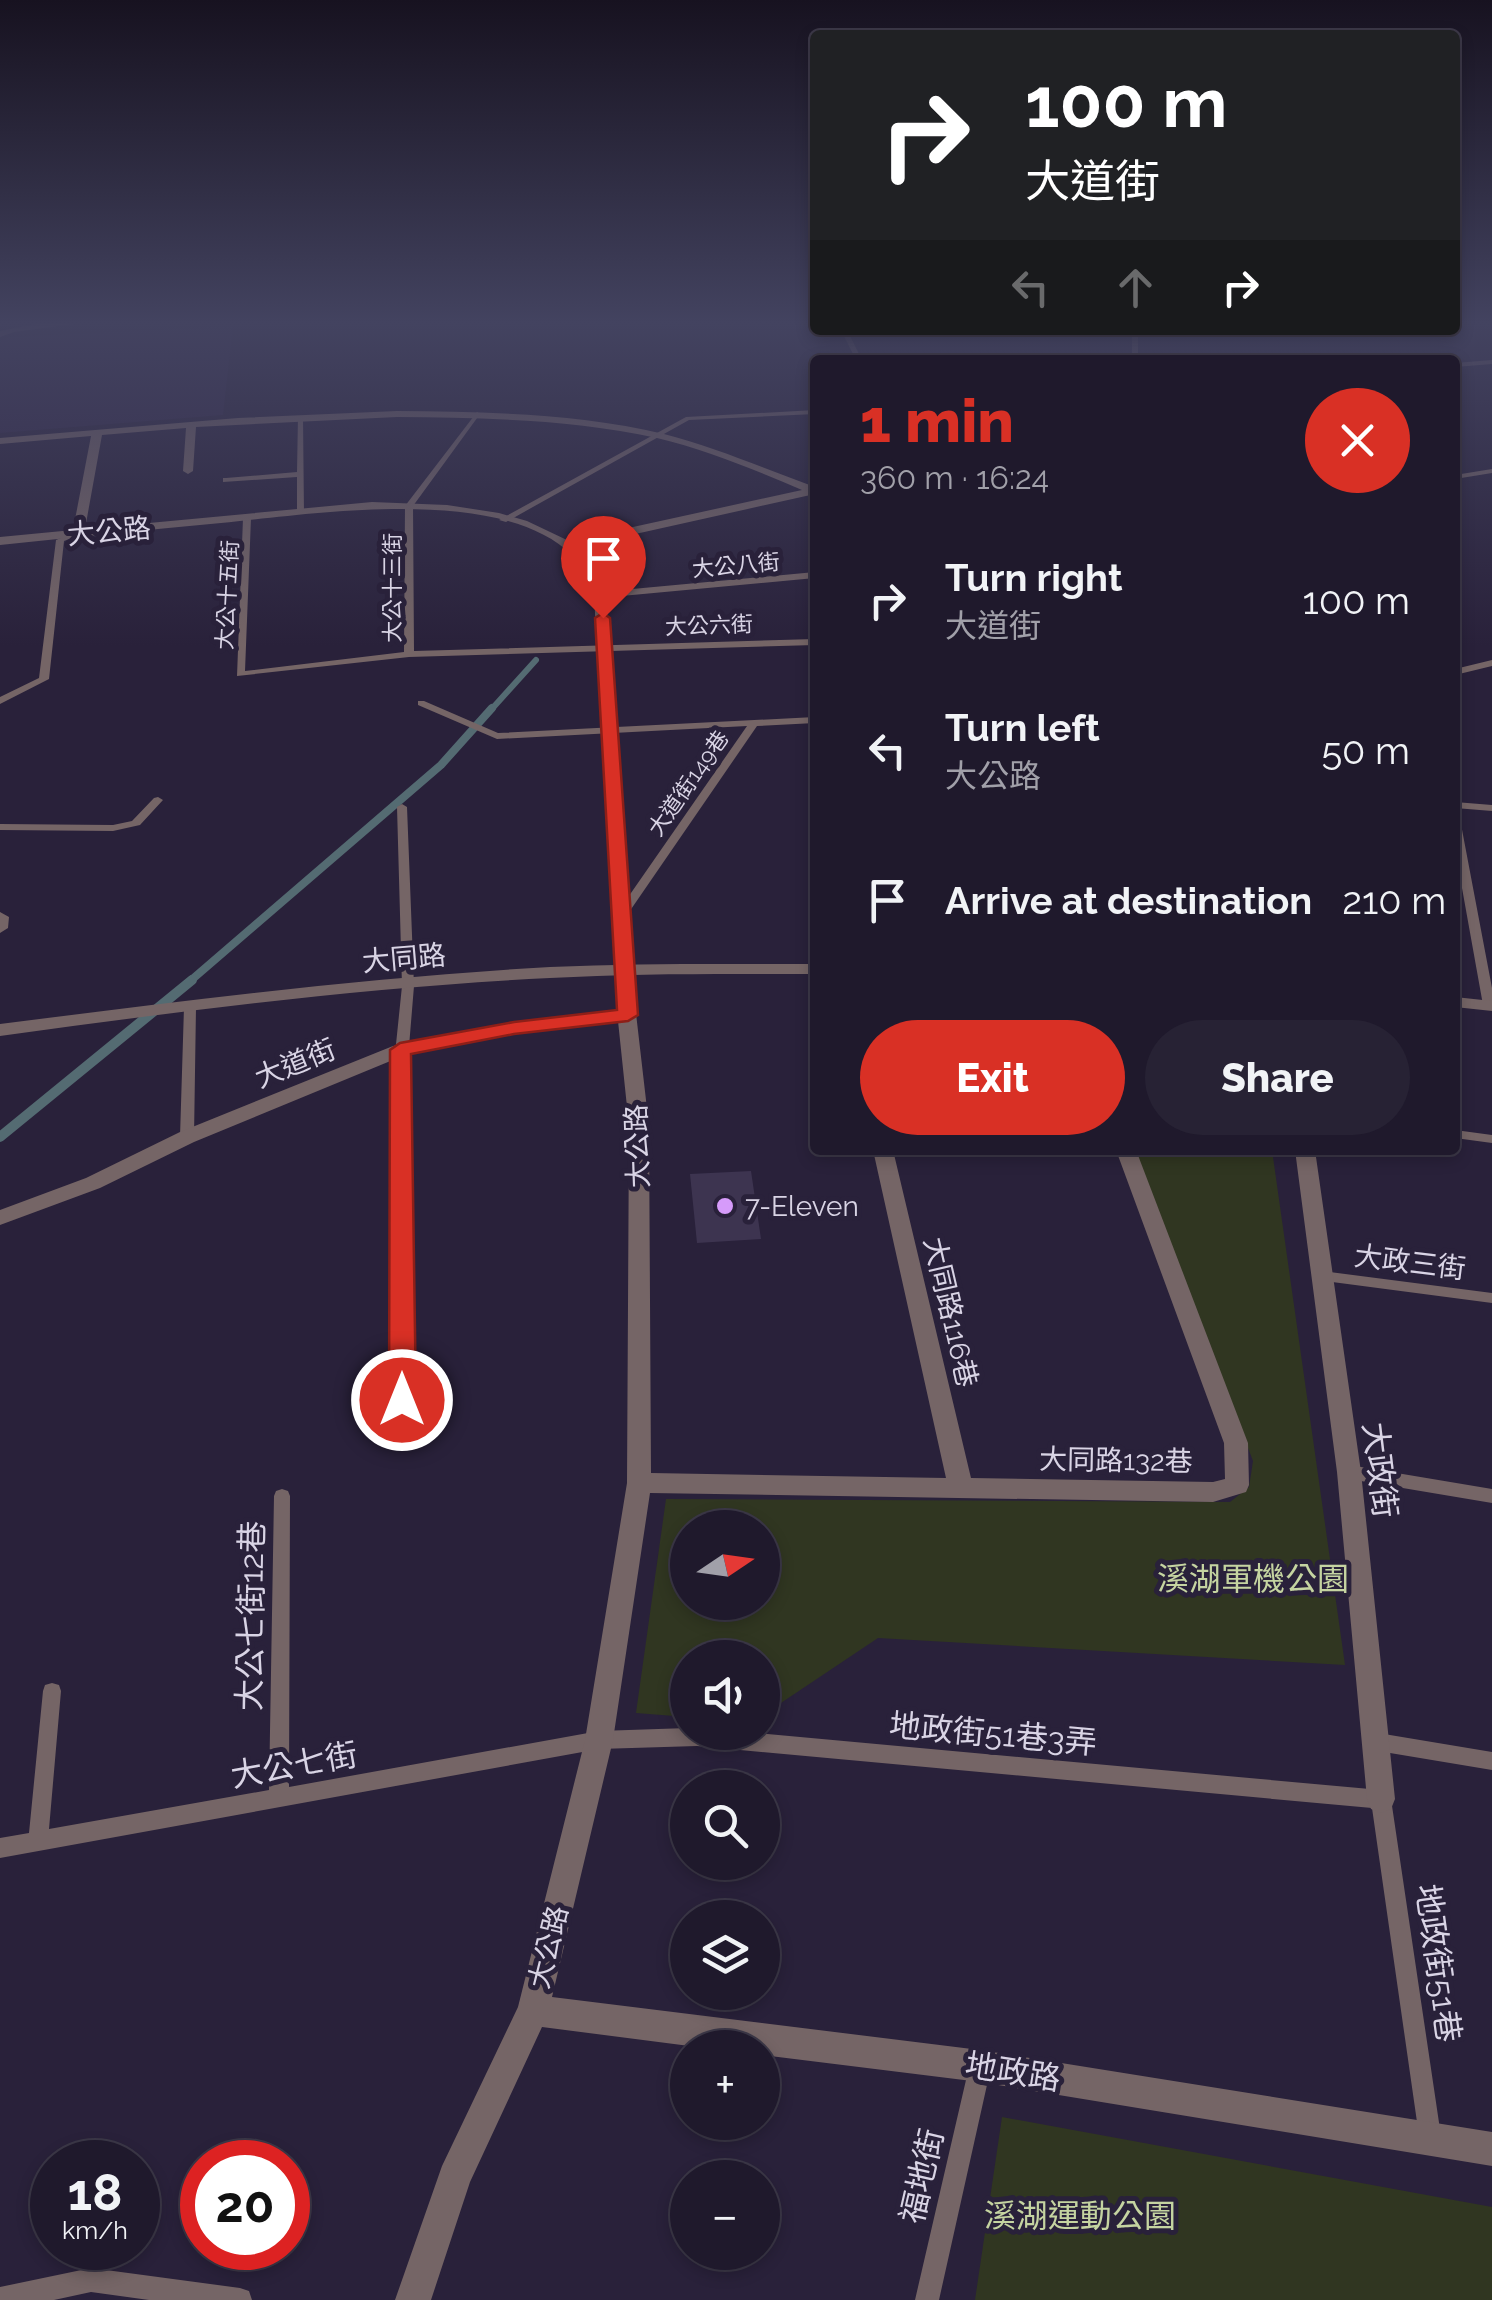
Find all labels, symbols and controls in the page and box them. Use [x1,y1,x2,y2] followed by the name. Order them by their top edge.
[1025,61,1228,143] text: 100 m
[860,70,990,200] icon: right
[1025,155,1160,208] text: 大道街
[1003,260,1058,315] icon: left
[1108,260,1163,315] icon: ahead
[1213,260,1268,315] icon: right
[860,386,1014,456] text: 1 min
[1305,388,1410,493] button: close
[860,459,1049,496] text: 360 m · 16:24
[66,511,152,552] street label: 大公路
[561,516,646,619] pin
[576,531,631,586] icon: arrive
[379,533,405,643] street label: 大公十三街
[211,539,243,651] street label: 大公十五街
[691,548,781,582] street label: 大公八街
[945,555,1122,600] text: Turn right
[860,573,915,628] icon: right
[1303,578,1410,623] text: 100 m
[945,607,1041,644] text: 大道街
[665,610,753,640] street label: 大公六街
[945,705,1100,750] text: Turn left
[860,723,915,778] icon: left
[642,725,734,841] street label: 大道街149巷
[1321,728,1410,773] text: 50 m
[945,757,1041,794] text: 大公路
[860,873,915,928] icon: arrive
[945,878,1312,923] text: Arrive at destination
[1342,878,1446,923] text: 210 m
[361,938,447,979] street label: 大同路
[860,1020,1125,1135] button: Exit
[1145,1020,1410,1135] button: Share
[250,1032,340,1094] street label: 大道街
[620,1103,655,1189] street label: 大公路
[745,1190,859,1223] place label: 7-Eleven
[714,1195,736,1217] marker: 7-Eleven
[917,1234,984,1390] street label: 大同路116巷
[1352,1239,1468,1286] street label: 大政三街
[350,1348,454,1452] position arrow
[1356,1420,1405,1520] street label: 大政街
[1039,1443,1193,1478] street label: 大同路132巷
[670,1510,780,1620] north arrow
[670,1510,780,2270] map controls
[230,1520,271,1711] street label: 大公七街12巷
[1157,1560,1349,1597] park label: 溪湖軍機公園
[670,1640,780,1750] button: sound
[888,1706,1098,1761] street label: 地政街51巷3弄
[228,1735,360,1794] street label: 大公七街
[670,1770,780,1880] button: search
[1409,1882,1468,2044] street label: 地政街51巷
[670,1900,780,2010] button: layers
[522,1902,575,1992] street label: 大公路
[670,2030,780,2140] button: +
[963,2046,1063,2097] street label: 地政路
[893,2125,950,2227] street label: 福地街
[180,2140,310,2270] speed limit sign: 20
[670,2160,780,2270] button: −
[68,2163,122,2222] text: 18
[984,2197,1176,2234] park label: 溪湖運動公園
[62,2215,128,2245] text: km/h

